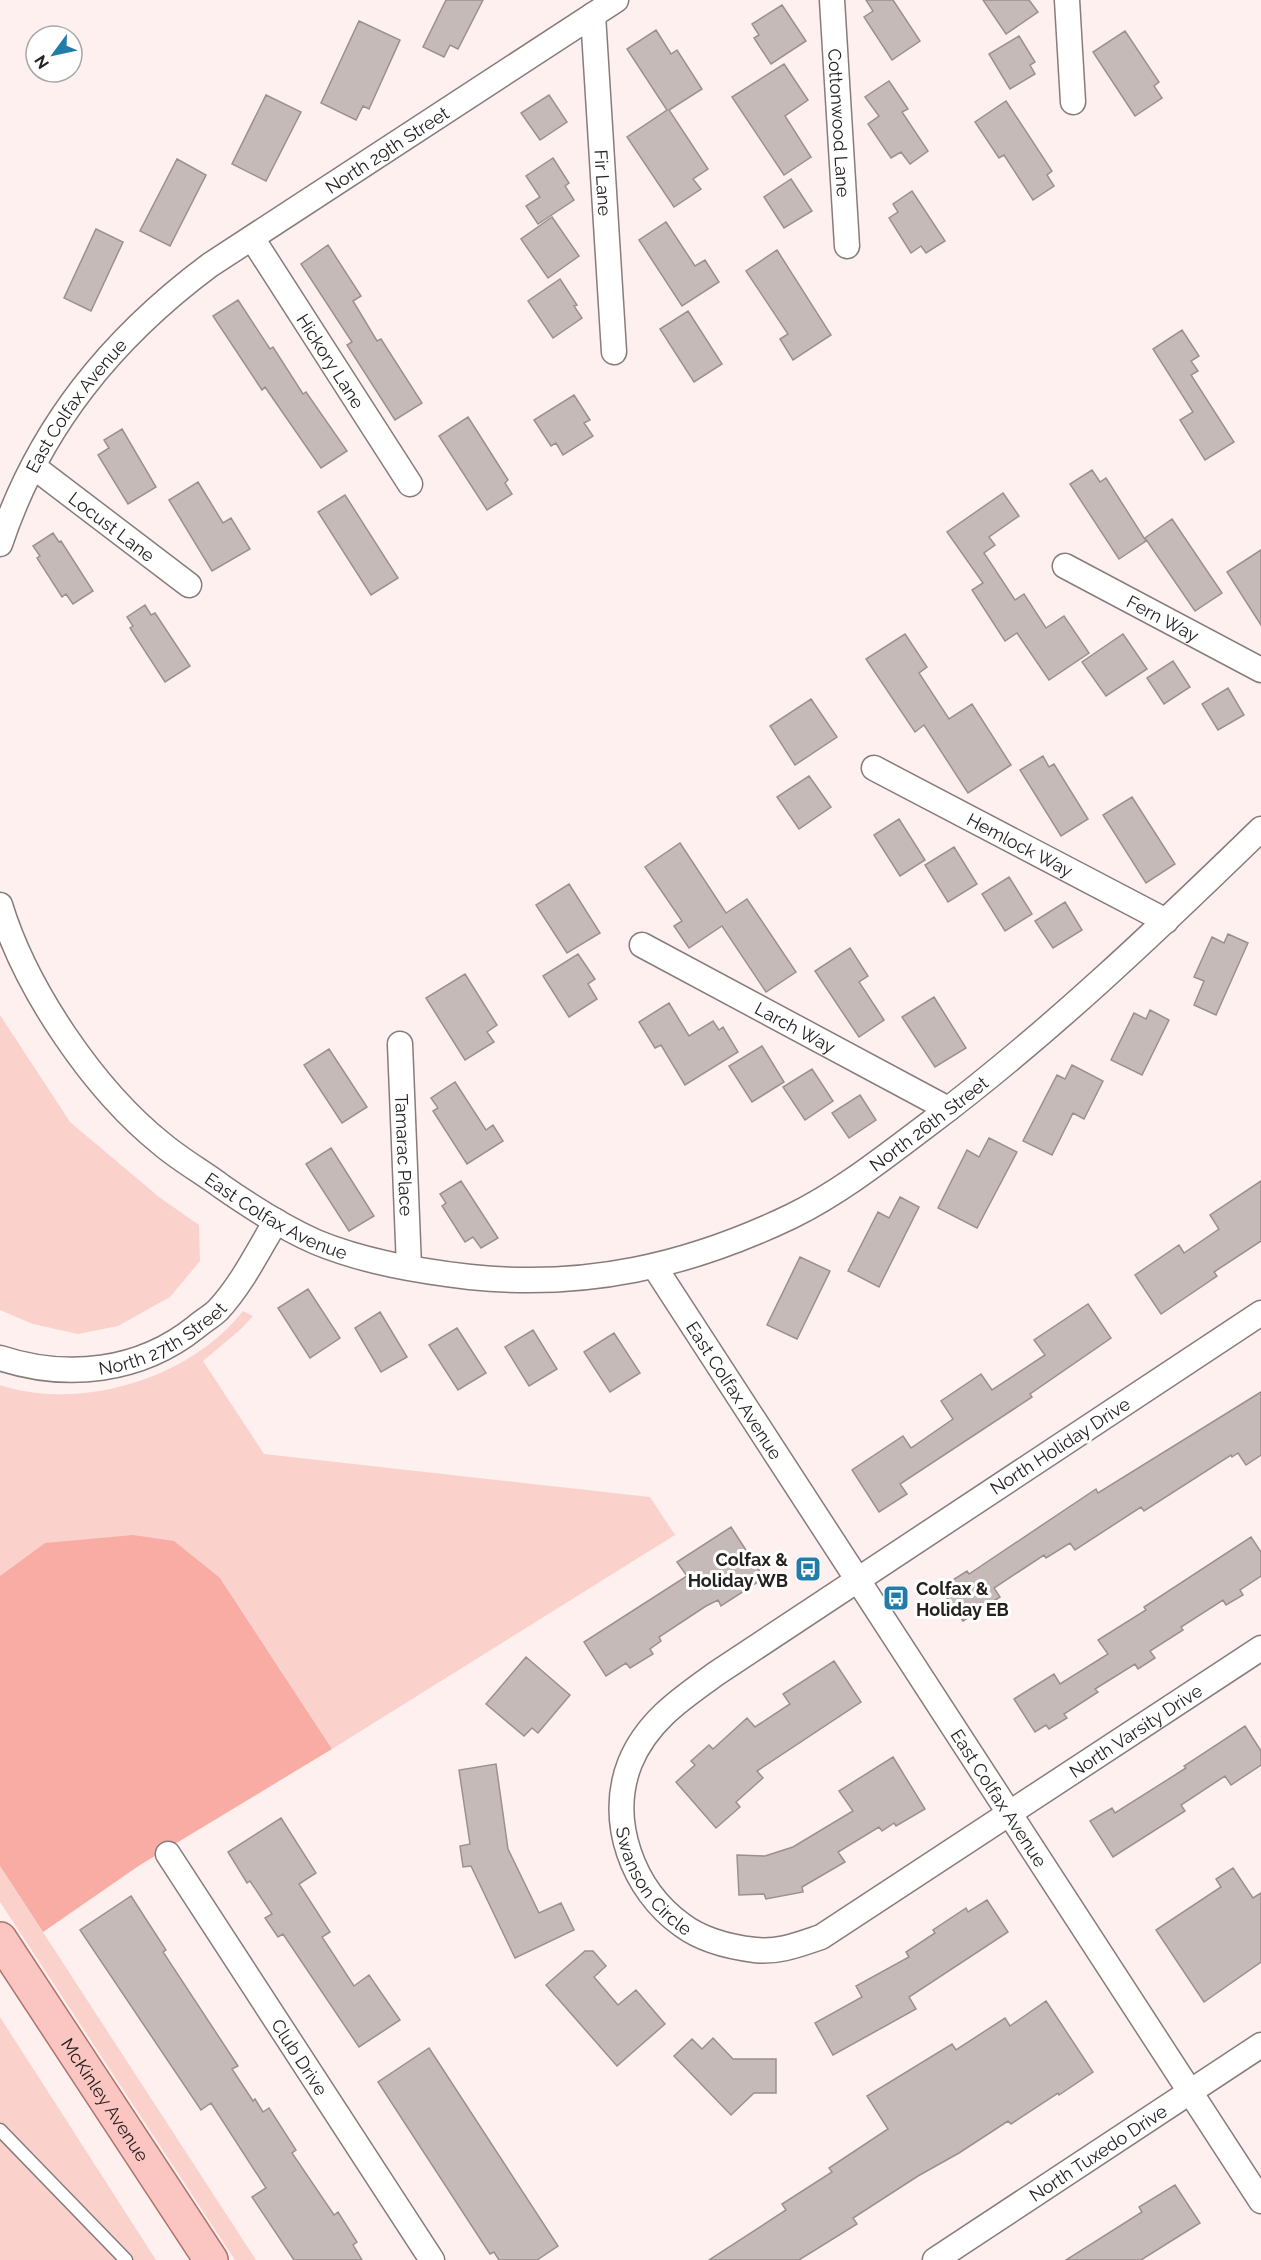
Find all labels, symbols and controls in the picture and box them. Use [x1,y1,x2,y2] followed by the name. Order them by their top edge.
[24,24,84,84] north arrow
[824,48,855,198] street label: Cottonwood Lane
[31,52,53,72] text: N
[321,102,452,197] street label: North 29th Street
[591,149,616,217] street label: Fir Lane
[293,310,369,413] street label: Hickory Lane
[21,334,131,476] street label: East Colfax Avenue
[65,487,159,566] street label: Locust Lane
[1123,590,1203,646] street label: Fern Way
[964,808,1077,881] street label: Hemlock Way
[752,997,839,1057] street label: Larch Way
[865,1072,992,1175] street label: North 26th Street
[392,1093,417,1217] street label: Tamarac Place
[201,1168,350,1263] street label: East Colfax Avenue
[97,1298,231,1379] street label: North 27th Street
[682,1317,787,1463] street label: East Colfax Avenue
[986,1393,1134,1499] street label: North Holiday Drive
[688,1549,788,1591] place label: Colfax & Holiday WB
[793,1554,823,1584] bus stop icon: Colfax & Holiday WB
[916,1578,1009,1620] place label: Colfax & Holiday EB
[881,1583,911,1613] bus stop icon: Colfax & Holiday EB
[1065,1679,1206,1782] street label: North Varsity Drive
[947,1725,1052,1871] street label: East Colfax Avenue
[612,1825,696,1939] street label: Swanson Circle
[267,2015,333,2099] street label: Club Drive
[57,2034,154,2165] street label: McKinley Avenue
[1025,2100,1171,2206] street label: North Tuxedo Drive

